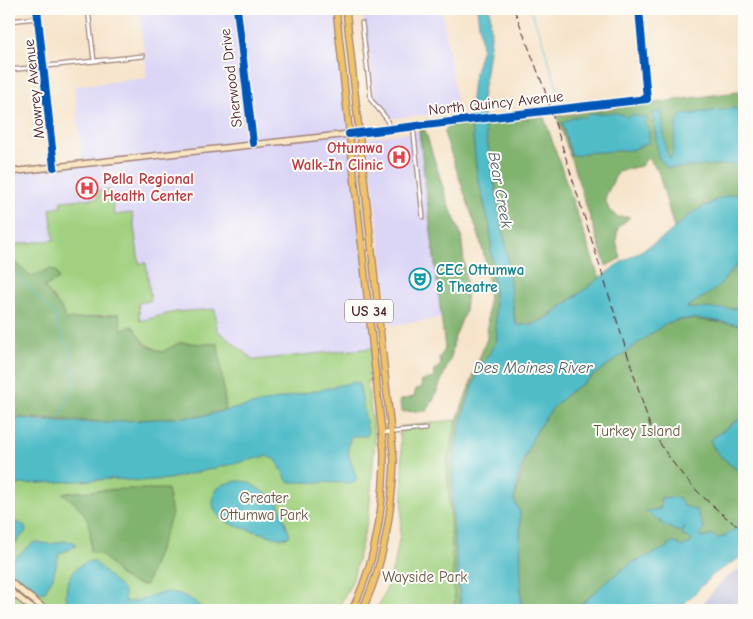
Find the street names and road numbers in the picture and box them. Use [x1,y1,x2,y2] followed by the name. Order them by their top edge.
[216,27,246,129] street label: Sherwood Drive
[20,38,48,140] street label: Mowrey Avenue
[428,87,565,119] street label: North Quincy Avenue
[345,300,393,322] road number: US 34

